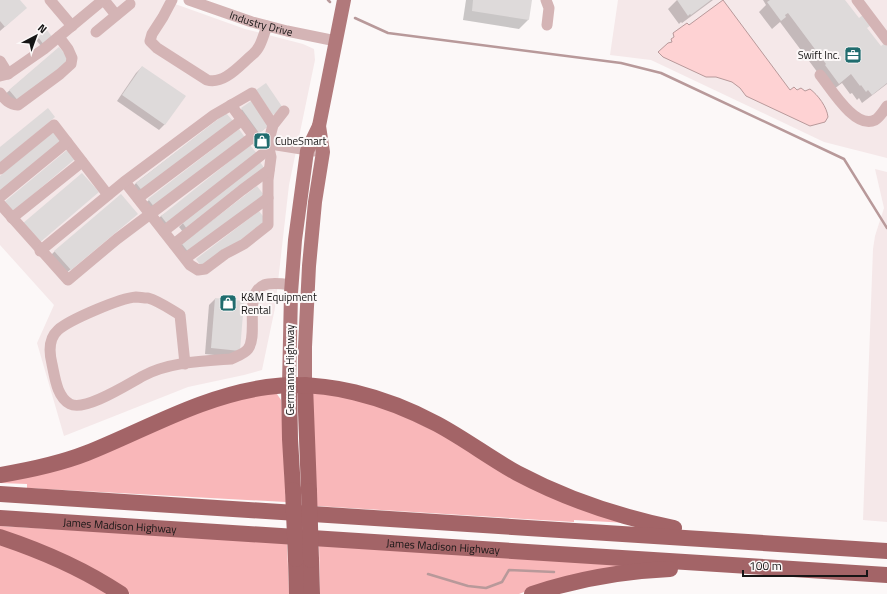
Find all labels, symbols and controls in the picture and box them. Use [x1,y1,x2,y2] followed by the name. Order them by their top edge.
[227,7,295,40] street label: Industry Drive
[16,16,56,56] north arrow
[34,20,51,37] text: N
[843,45,863,65] office icon: Swift Inc.
[798,47,840,63] place label: Swift Inc.
[252,131,272,151] shop icon: CubeSmart
[275,133,326,149] place label: CubeSmart
[241,289,317,318] place label: K&M Equipment Rental
[218,293,238,313] shop icon: K&M Equipment Rental
[282,324,298,416] street label: Germanna Highway
[62,514,178,537] street label: James Madison Highway
[386,535,501,558] street label: James Madison Highway
[743,552,867,578] scale bar
[749,556,782,575] text: 100 m

